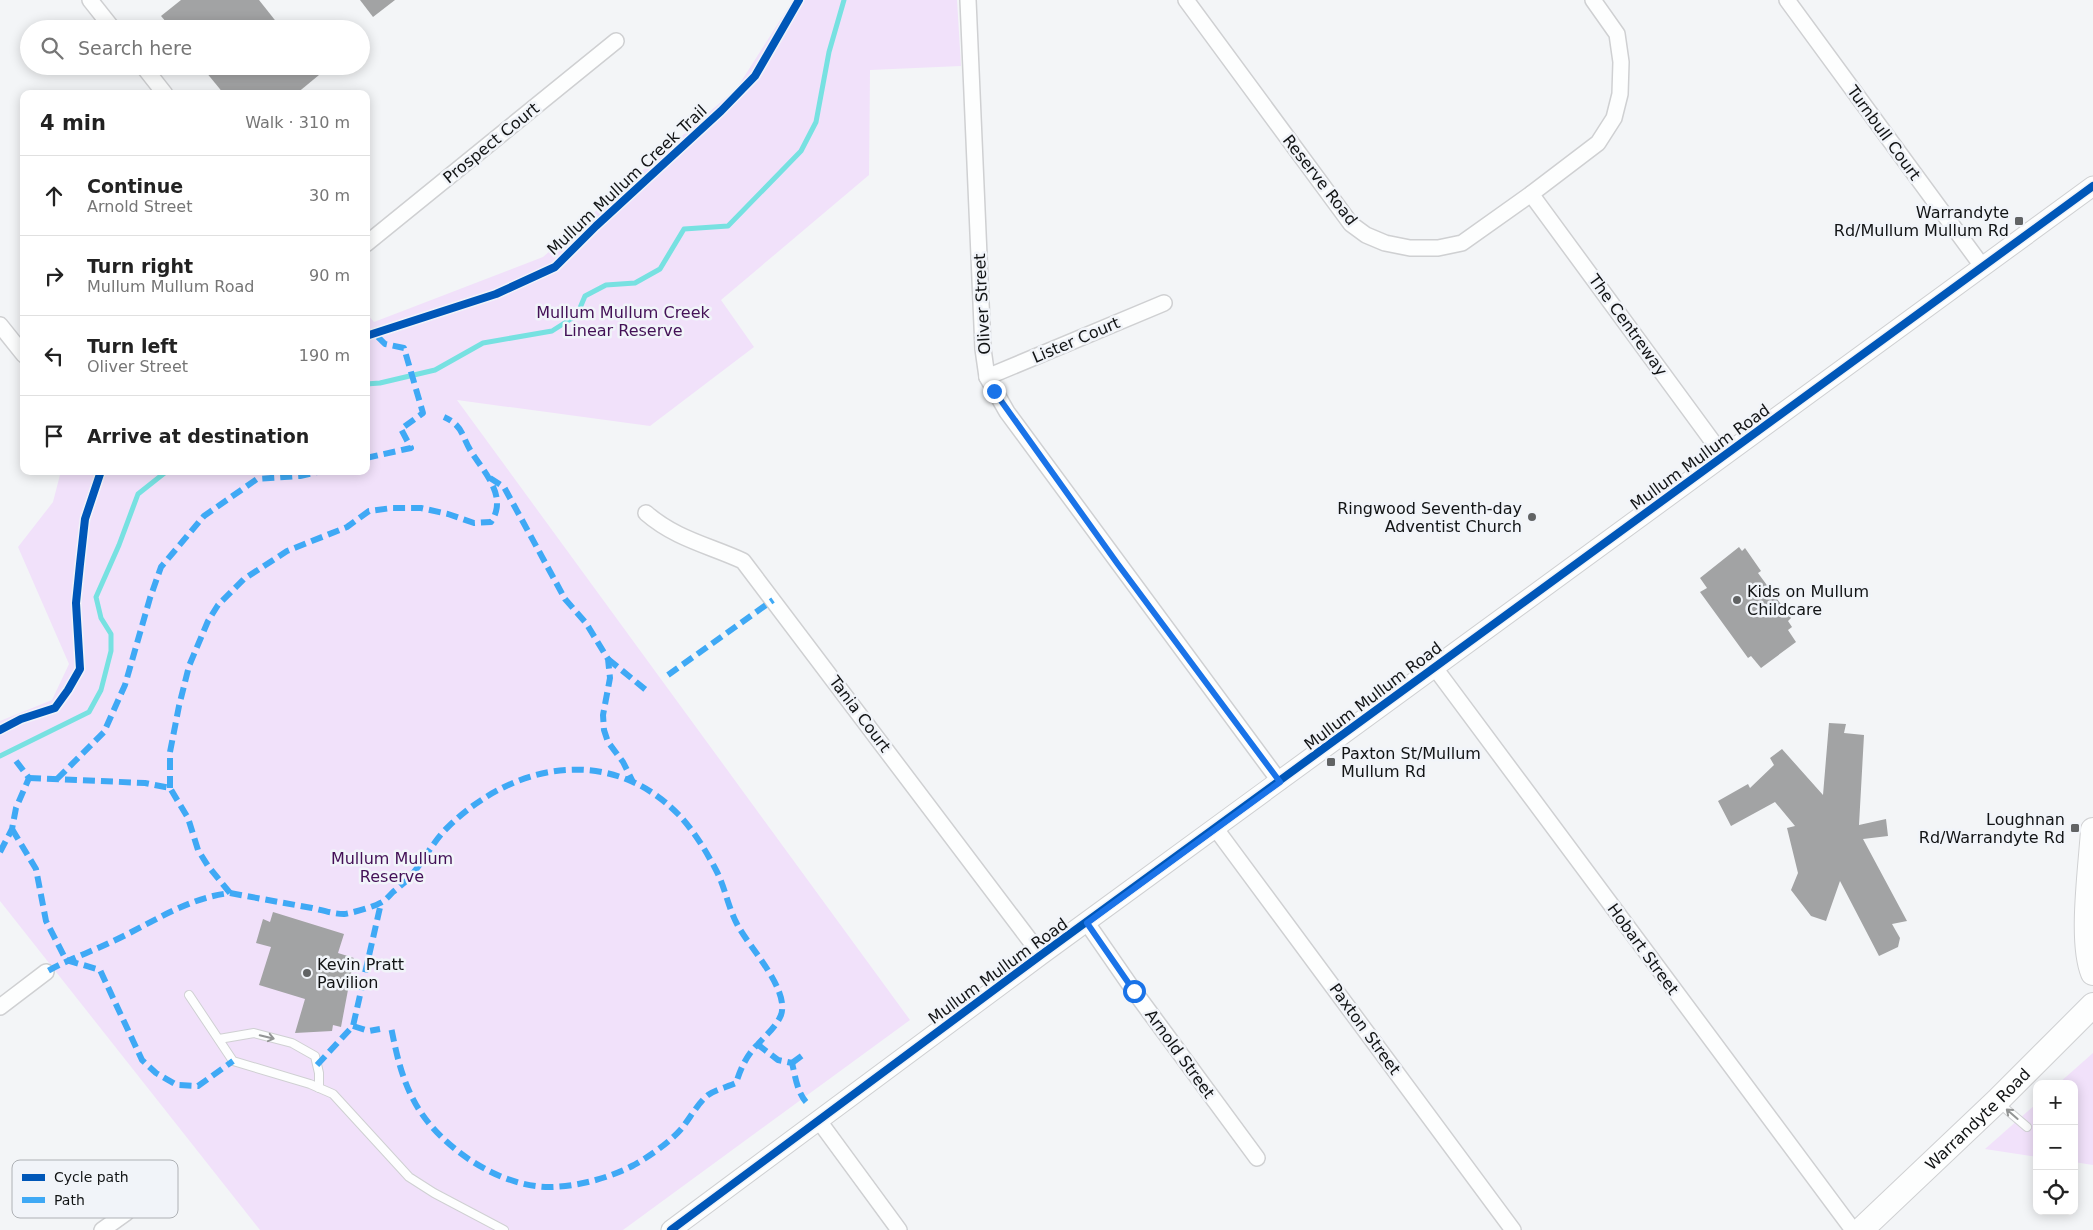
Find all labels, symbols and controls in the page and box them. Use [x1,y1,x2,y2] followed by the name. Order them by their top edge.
[20,20,370,75] search box
[38,34,66,62] icon: search
[78,37,192,59] text: Search here
[1843,81,1925,184] street label: Turnbull Court
[439,99,543,187] street label: Prospect Court
[543,101,711,259] street label: Mullum Mullum Creek Trail
[40,111,106,135] text: 4 min
[245,113,350,132] text: Walk · 310 m
[1279,131,1361,229] street label: Reserve Road
[87,175,183,197] text: Continue
[40,182,68,210] icon: ahead
[309,186,350,205] text: 30 m
[87,197,192,216] text: Arnold Street
[1834,203,2009,240] place label: Warrandyte Rd/Mullum Mullum Rd
[2013,215,2025,227] marker: Warrandyte Rd/Mullum Mullum Rd
[970,253,994,355] street label: Oliver Street
[87,255,193,277] text: Turn right
[40,262,68,290] icon: right
[309,266,350,285] text: 90 m
[1584,270,1671,379] street label: The Centreway
[87,277,254,296] text: Mullum Mullum Road
[536,303,711,340] park label: Mullum Mullum Creek Linear Reserve
[1029,313,1123,367] street label: Lister Court
[87,335,178,357] text: Turn left
[40,342,68,370] icon: left
[299,346,350,365] text: 190 m
[87,357,188,376] text: Oliver Street
[983,380,1006,403] route end
[1627,400,1773,514] street label: Mullum Mullum Road
[40,422,68,450] icon: arrive
[87,425,309,447] text: Arrive at destination
[1337,499,1522,536] place label: Ringwood Seventh-day Adventist Church
[1526,511,1538,523] marker: Ringwood Seventh-day Adventist Church
[1747,582,1869,619] place label: Kids on Mullum Childcare
[1731,594,1743,606] marker: Kids on Mullum Childcare
[1300,638,1446,754] street label: Mullum Mullum Road
[825,671,895,756] street label: Tania Court
[1341,744,1481,781] place label: Paxton St/Mullum Mullum Rd
[1325,756,1337,768] marker: Paxton St/Mullum Mullum Rd
[1919,810,2065,847] place label: Loughnan Rd/Warrandyte Rd
[2069,822,2081,834] marker: Loughnan Rd/Warrandyte Rd
[331,849,453,886] park label: Mullum Mullum Reserve
[1603,900,1683,998] street label: Hobart Street
[925,914,1071,1028] street label: Mullum Mullum Road
[317,955,404,992] place label: Kevin Pratt Pavilion
[301,967,313,979] marker: Kevin Pratt Pavilion
[1123,980,1146,1003] route start
[1326,980,1404,1078] street label: Paxton Street
[1141,1006,1219,1102] street label: Arnold Street
[258,1032,274,1042] one-way arrow
[1921,1064,2034,1174] street label: Warrandyte Road
[2033,1080,2078,1215] map controls
[2033,1080,2078,1125] button: +
[2005,1108,2018,1120] one-way arrow
[2033,1125,2078,1170] button: −
[12,1160,178,1218] legend
[54,1169,129,1185] text: Cycle path
[2033,1170,2078,1215] button: locate
[54,1192,85,1208] text: Path

